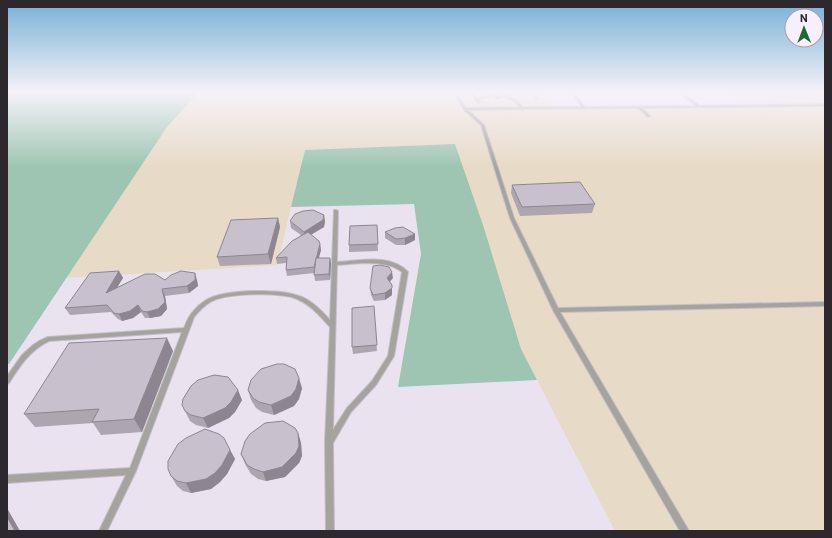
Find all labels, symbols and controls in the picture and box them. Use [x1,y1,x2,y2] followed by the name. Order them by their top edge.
[784,8,824,48] north arrow
[800,12,808,25] text: N

